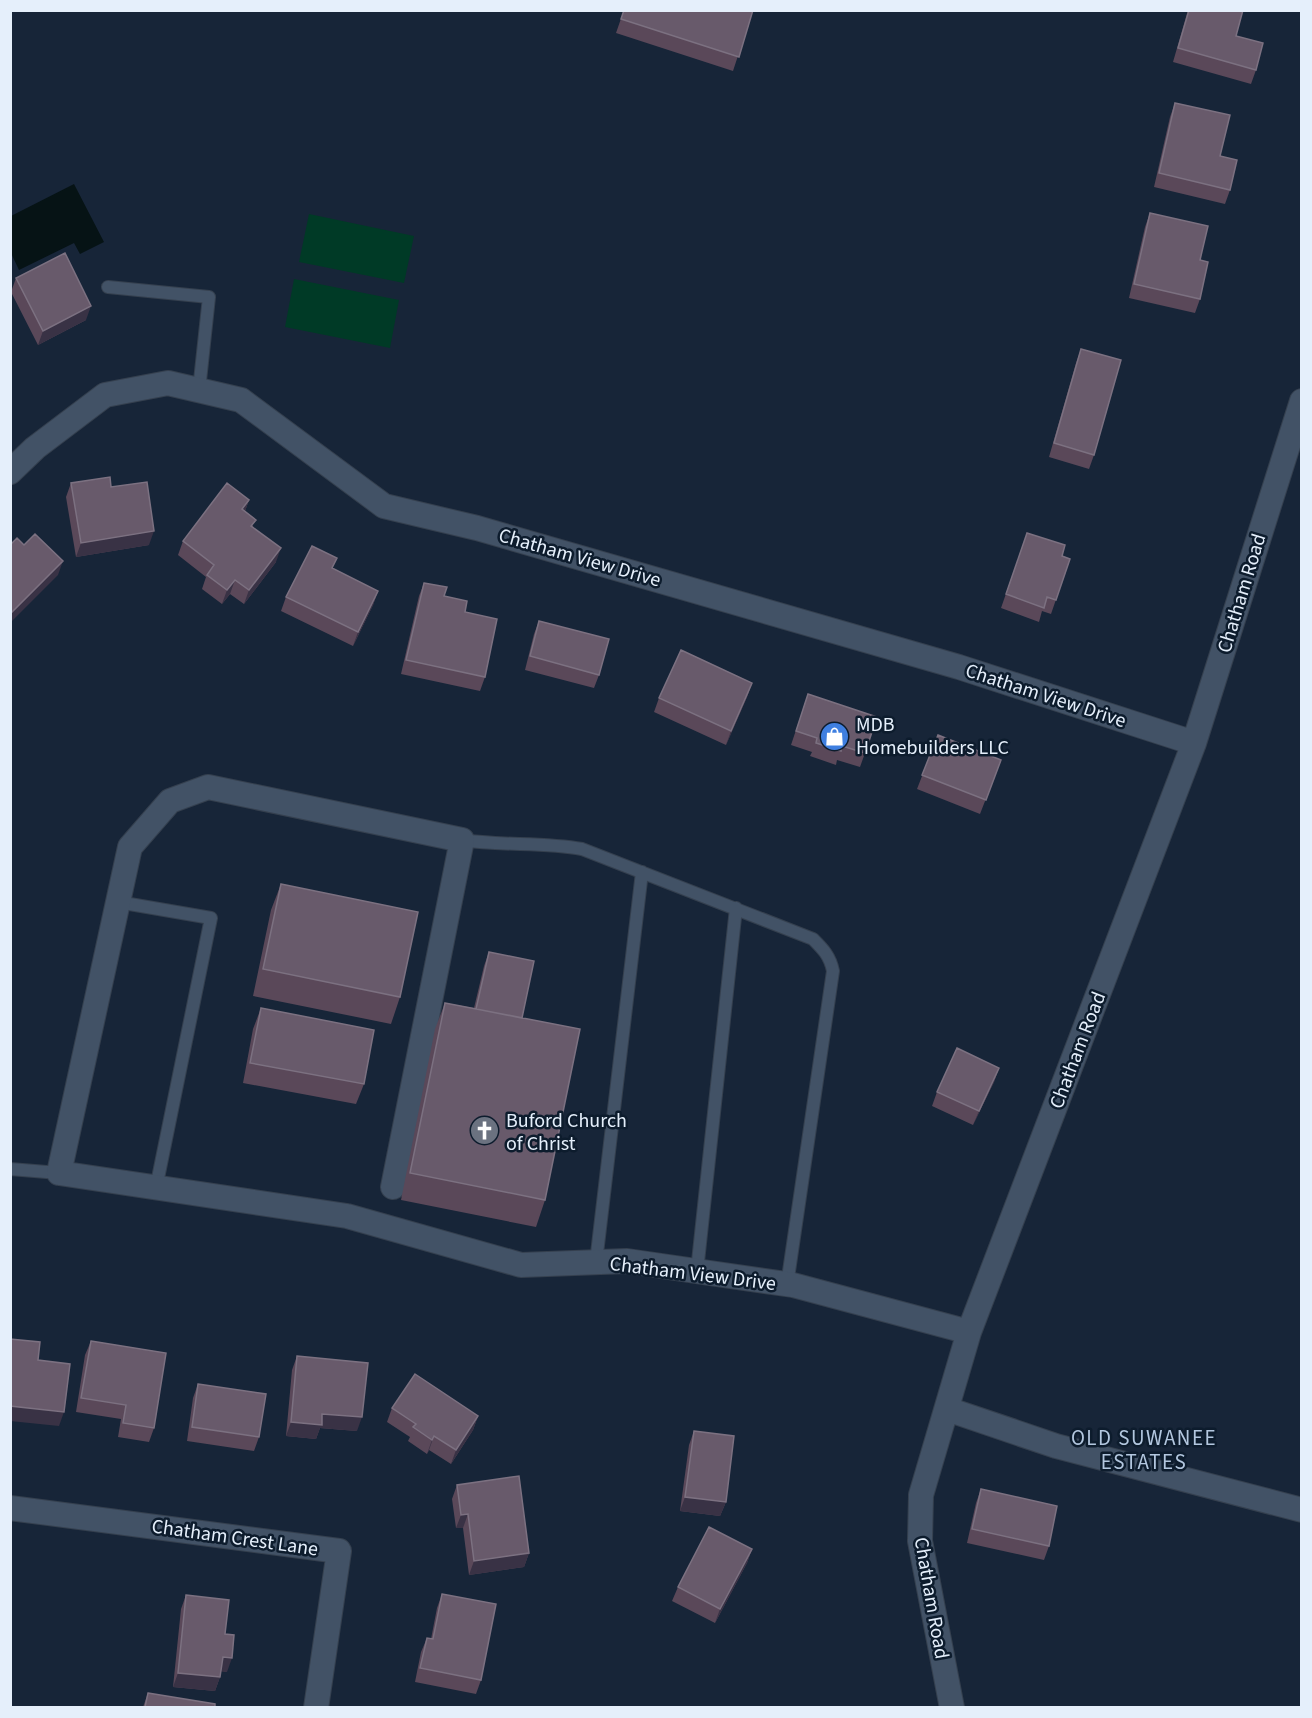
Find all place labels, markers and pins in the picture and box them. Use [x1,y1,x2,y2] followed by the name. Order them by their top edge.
[856,711,1009,762] place label: MDB Homebuilders LLC
[819,720,851,752] shop icon: MDB Homebuilders LLC
[506,1107,627,1158] place label: Buford Church of Christ
[469,1115,501,1147] church icon: Buford Church of Christ

